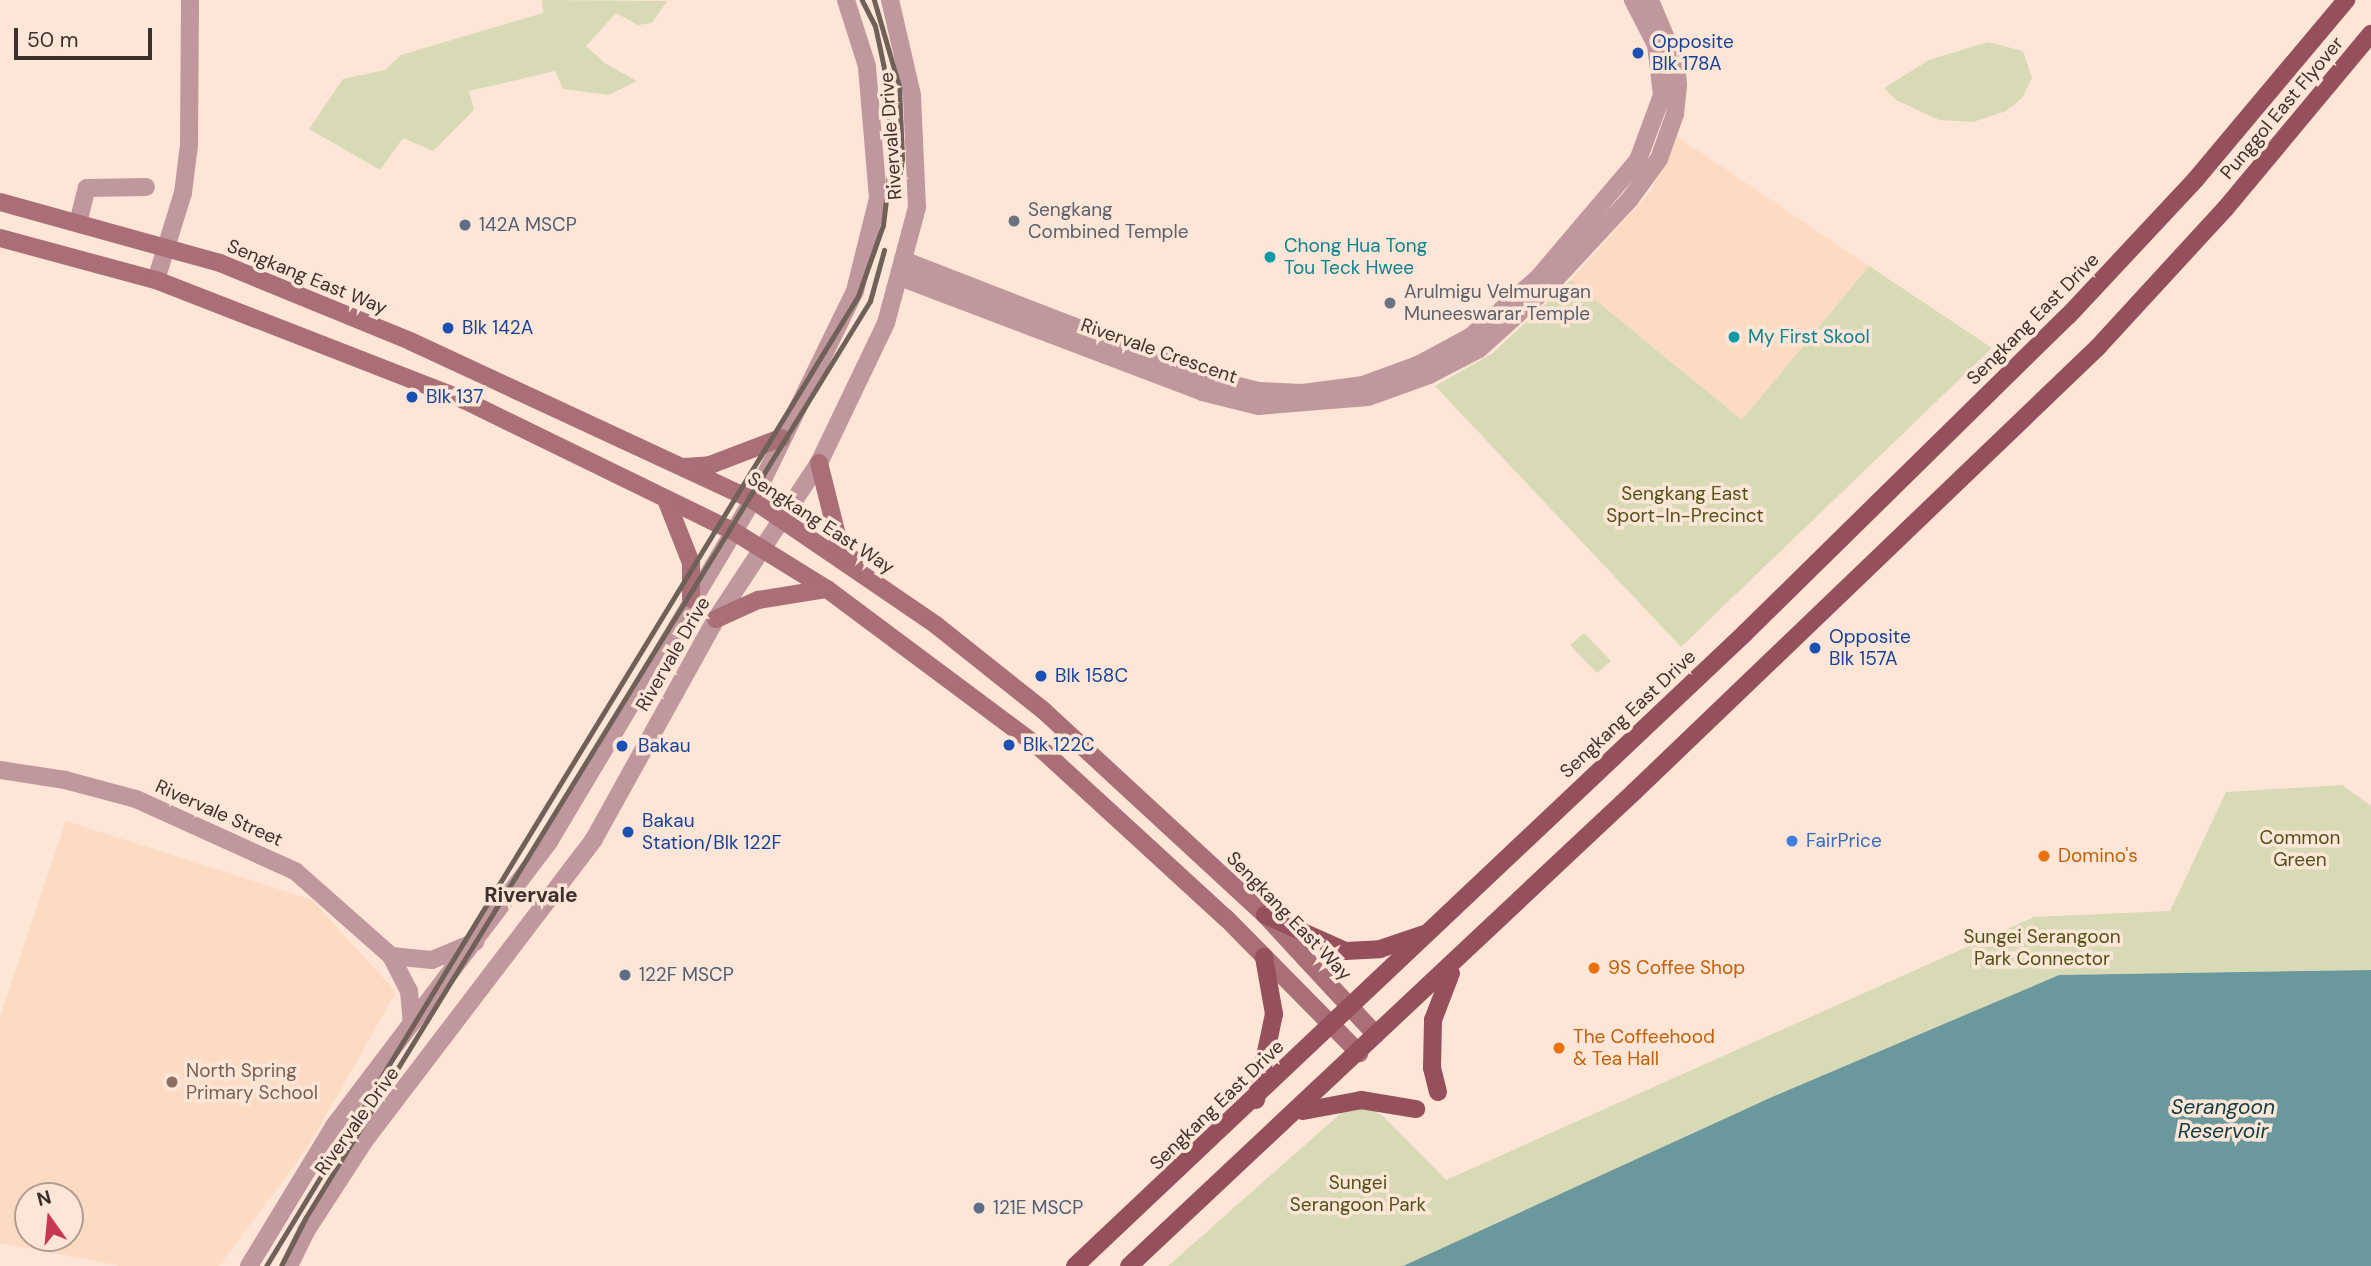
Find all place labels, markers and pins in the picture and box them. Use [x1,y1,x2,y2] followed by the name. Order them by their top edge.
[1652,31,1734,75] place label: Opposite Blk 178A
[1630,45,1646,61] marker: Opposite Blk 178A
[1028,199,1189,243] place label: Sengkang Combined Temple
[1006,213,1022,229] marker: Sengkang Combined Temple
[479,214,577,236] place label: 142A MSCP
[457,217,473,233] marker: 142A MSCP
[1284,235,1427,279] place label: Chong Hua Tong Tou Teck Hwee
[1262,249,1278,265] marker: Chong Hua Tong Tou Teck Hwee
[1404,281,1591,325] place label: Arulmigu Velmurugan Muneeswarar Temple
[1382,295,1398,311] marker: Arulmigu Velmurugan Muneeswarar Temple
[462,317,533,339] place label: Blk 142A
[440,320,456,336] marker: Blk 142A
[1748,326,1870,348] place label: My First Skool
[1726,329,1742,345] marker: My First Skool
[426,386,483,408] place label: Blk 137
[404,389,420,405] marker: Blk 137
[1829,626,1911,670] place label: Opposite Blk 157A
[1807,640,1823,656] marker: Opposite Blk 157A
[1055,665,1128,687] place label: Blk 158C
[1033,668,1049,684] marker: Blk 158C
[1023,734,1095,756] place label: Blk 122C
[638,735,691,757] place label: Bakau
[612,736,632,756] marker: Bakau
[1001,737,1017,753] marker: Blk 122C
[642,810,782,854] place label: Bakau Station/Blk 122F
[620,824,636,840] marker: Bakau Station/Blk 122F
[1806,830,1882,852] place label: FairPrice
[1784,833,1800,849] marker: FairPrice
[2058,845,2138,867] place label: Domino's
[2036,848,2052,864] marker: Domino's
[1608,957,1745,979] place label: 9S Coffee Shop
[1586,960,1602,976] marker: 9S Coffee Shop
[639,964,734,986] place label: 122F MSCP
[617,967,633,983] marker: 122F MSCP
[1573,1026,1715,1070] place label: The Coffeehood & Tea Hall
[1551,1040,1567,1056] marker: The Coffeehood & Tea Hall
[186,1060,318,1104] place label: North Spring Primary School
[164,1074,180,1090] marker: North Spring Primary School
[993,1197,1083,1219] place label: 121E MSCP
[971,1200,987,1216] marker: 121E MSCP

